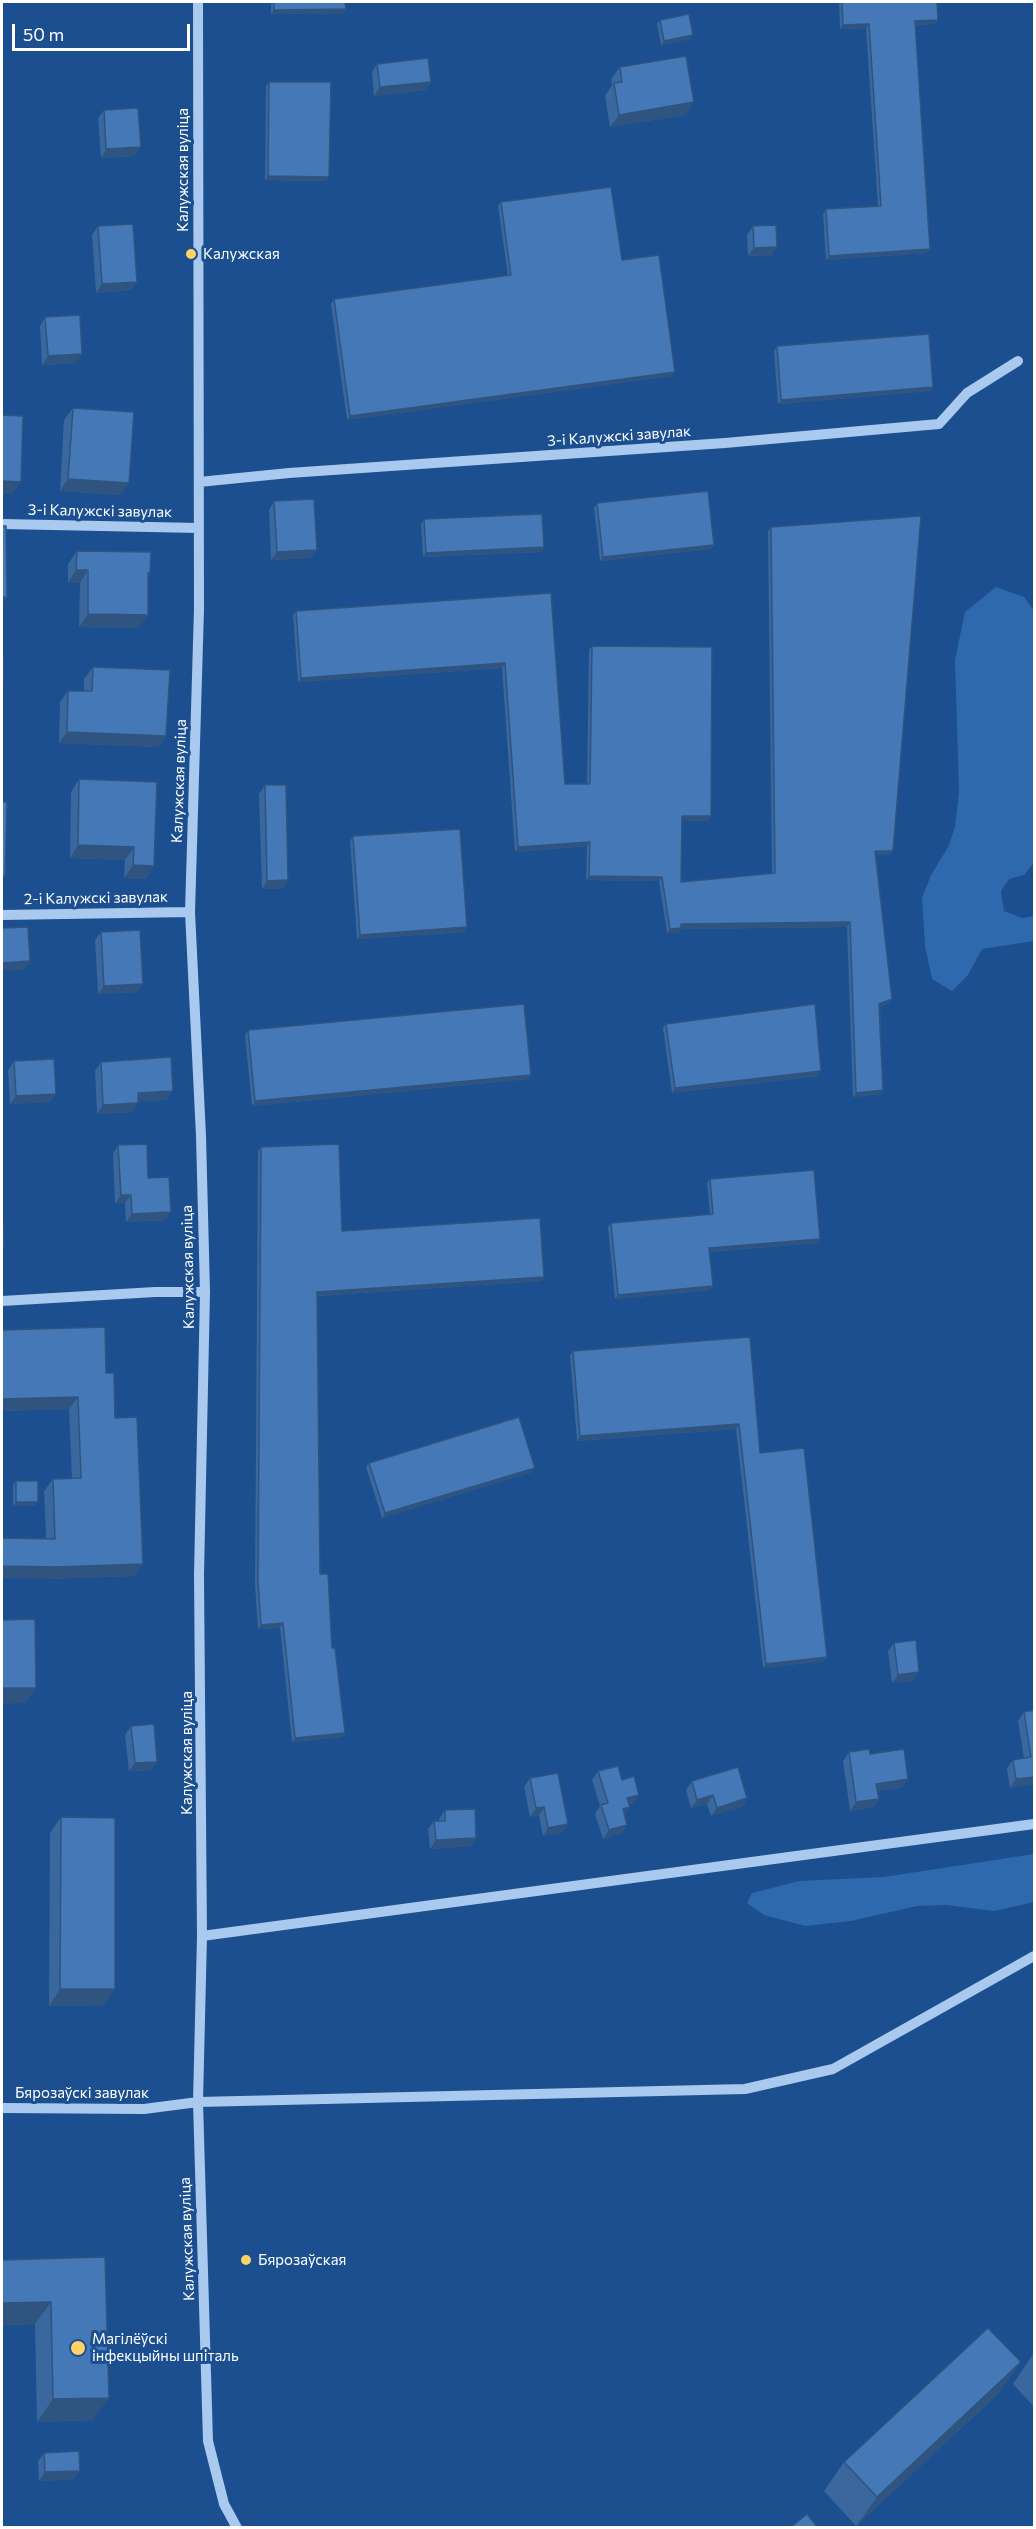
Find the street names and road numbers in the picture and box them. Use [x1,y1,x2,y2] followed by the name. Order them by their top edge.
[174,108,192,232] street label: Калужская вуліца
[546,422,692,450] street label: 3-і Калужскі завулак
[28,501,172,521] street label: 3-і Калужскі завулак
[168,719,190,843] street label: Калужская вуліца
[24,888,168,908] street label: 2-і Калужскі завулак
[178,1205,198,1329] street label: Калужская вуліца
[178,1691,196,1815] street label: Калужская вуліца
[15,2084,149,2102] street label: Бярозаўскі завулак
[176,2177,198,2301] street label: Калужская вуліца

